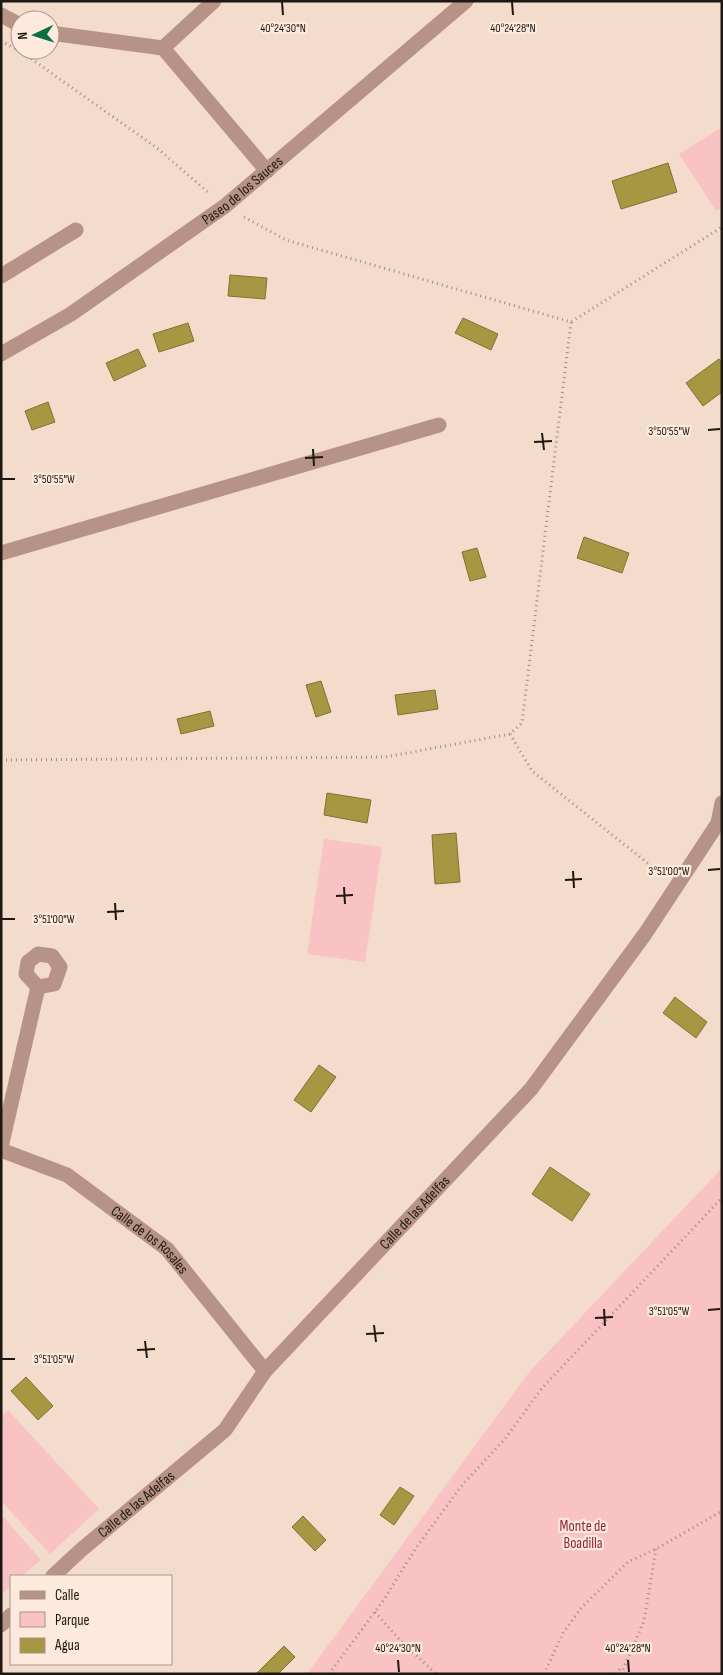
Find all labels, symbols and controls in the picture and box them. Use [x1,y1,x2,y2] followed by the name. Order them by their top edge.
[10,10,60,60] north arrow
[260,21,306,36] text: 40°24'30"N
[490,21,536,36] text: 40°24'28"N
[14,32,31,40] text: N
[198,152,287,229] street label: Paseo de los Sauces
[648,424,690,439] text: 3°50'55"W
[33,472,75,487] text: 3°50'55"W
[648,864,690,879] text: 3°51'00"W
[33,912,75,927] text: 3°51'00"W
[375,1171,454,1253] street label: Calle de las Adelfas
[107,1201,193,1278] street label: Calle de los Rosales
[649,1304,690,1319] text: 3°51'05"W
[34,1352,75,1367] text: 3°51'05"W
[94,1466,179,1542] street label: Calle de las Adelfas
[560,1517,606,1553] park label: Monte de Boadilla
[10,1575,172,1665] legend
[55,1586,79,1605] text: Calle
[55,1611,90,1630] text: Parque
[54,1636,80,1655] text: Agua
[375,1641,421,1656] text: 40°24'30"N
[605,1641,651,1656] text: 40°24'28"N

